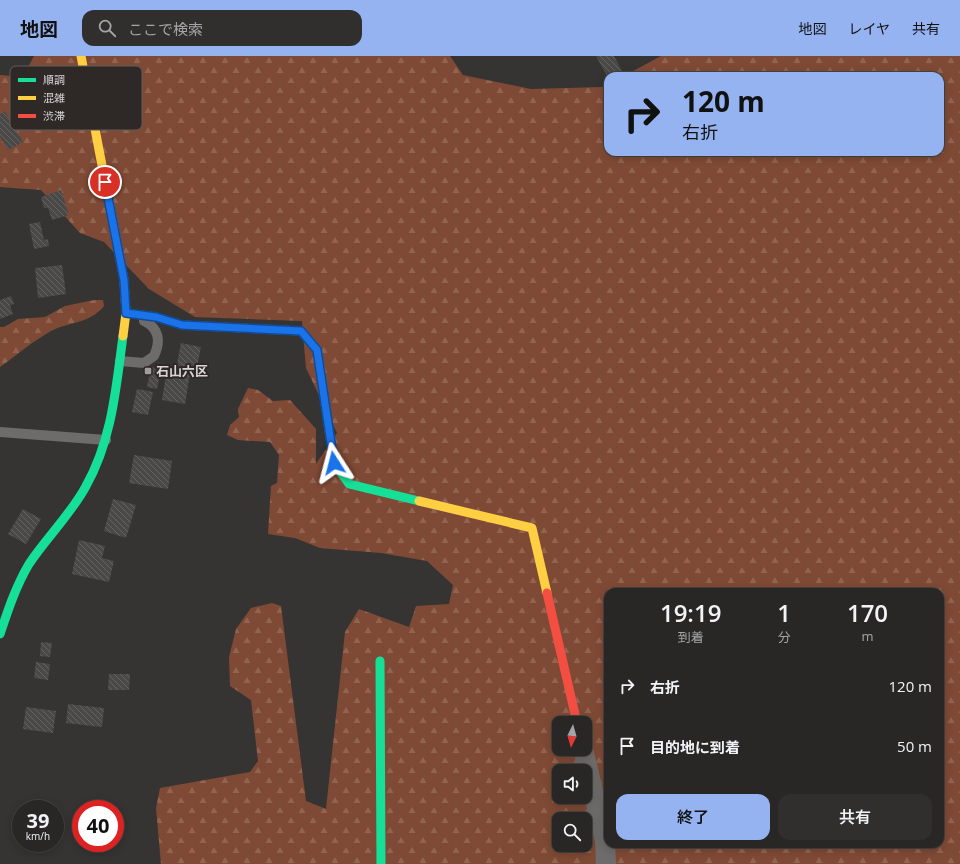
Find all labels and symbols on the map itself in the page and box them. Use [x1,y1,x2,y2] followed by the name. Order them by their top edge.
[10,66,142,130] legend
[43,72,65,87] text: 順調
[43,90,65,105] text: 混雑
[43,108,65,123] text: 渋滞
[88,165,122,199] pin
[156,362,208,380] place label: 石山六区
[143,366,153,376] marker: 石山六区
[313,442,355,484] position arrow
[552,716,592,756] north arrow
[72,800,124,852] speed limit sign: 40

